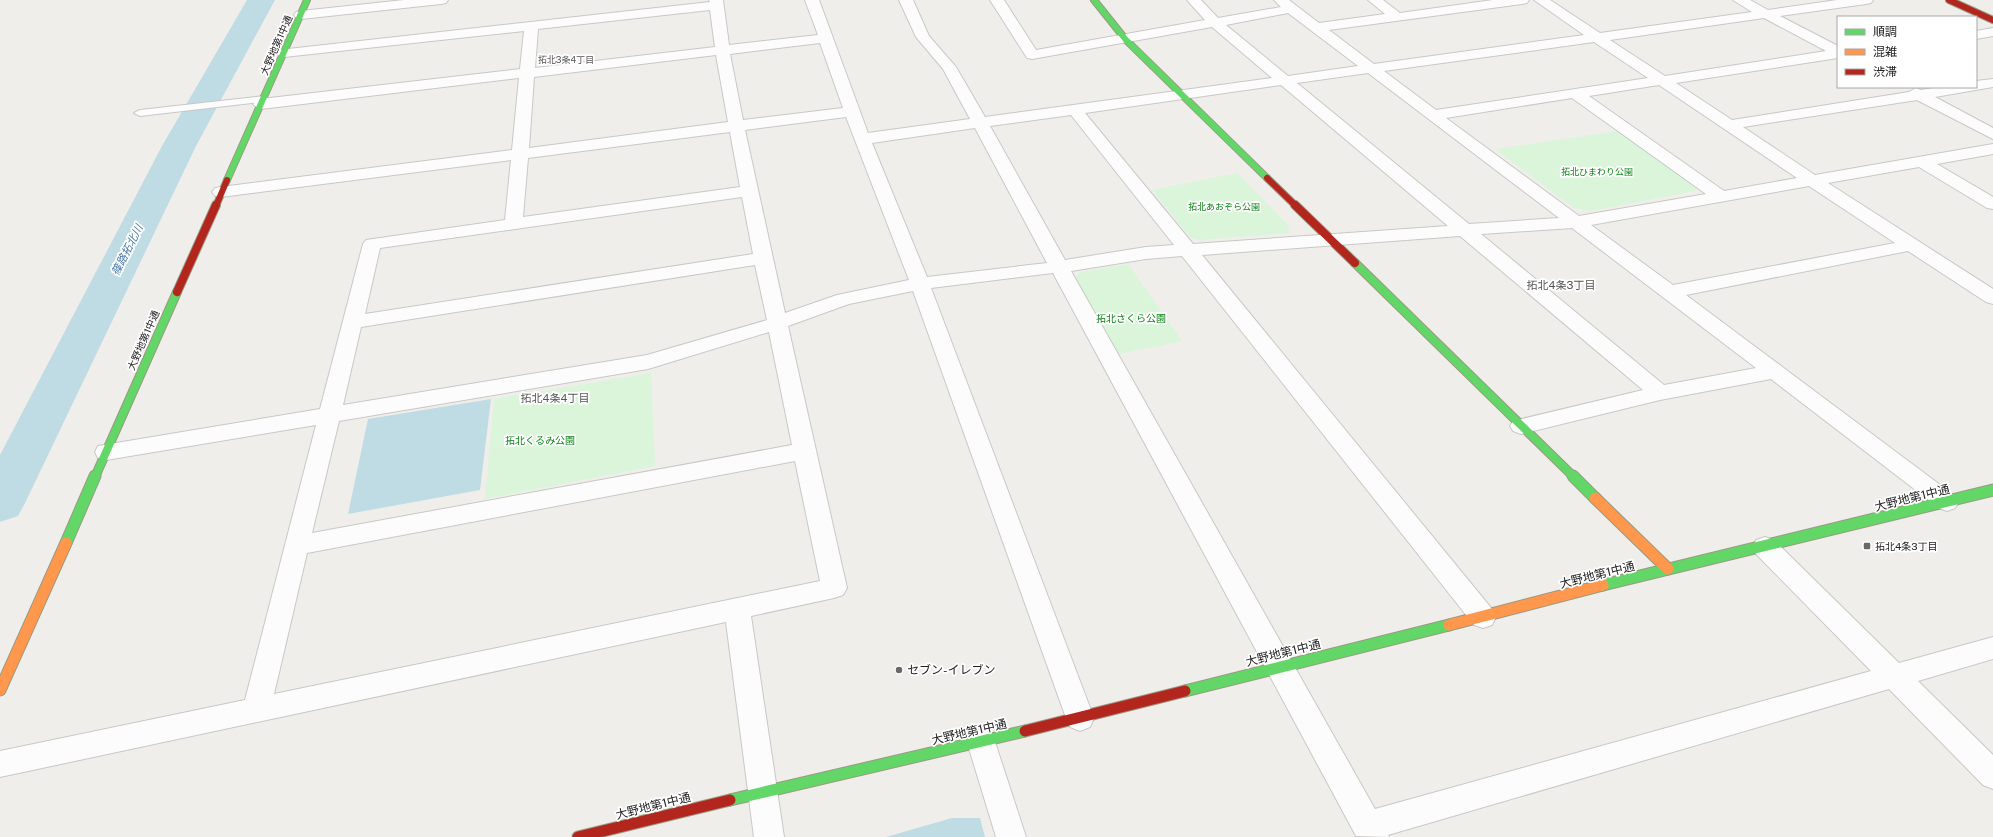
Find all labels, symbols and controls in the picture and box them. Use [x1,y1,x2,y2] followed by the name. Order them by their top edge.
[257,13,295,77] street label: 大野地第1中通
[1837,16,1977,88] legend
[1873,25,1897,39] text: 順調
[1873,45,1897,59] text: 混雑
[538,54,594,65] district label: 拓北3条4丁目
[1873,65,1897,79] text: 渋滞
[1561,166,1633,177] park label: 拓北ひまわり公園
[1188,201,1260,212] park label: 拓北あおぞら公園
[109,222,145,277] water label: 篠路拓北川
[1527,279,1595,291] district label: 拓北4条3丁目
[124,308,162,372] street label: 大野地第1中通
[1096,312,1166,324] park label: 拓北さくら公園
[521,392,589,404] district label: 拓北4条4丁目
[505,434,575,446] park label: 拓北くるみ公園
[1873,482,1951,514] street label: 大野地第1中通
[1875,540,1938,552] place label: 拓北4条3丁目
[1862,541,1872,551] marker: 拓北4条3丁目
[1558,559,1636,591] street label: 大野地第1中通
[1244,637,1322,669] street label: 大野地第1中通
[907,663,996,677] place label: セブン-イレブン
[894,665,904,675] marker: セブン-イレブン
[930,717,1008,747] street label: 大野地第1中通
[614,790,692,822] street label: 大野地第1中通

